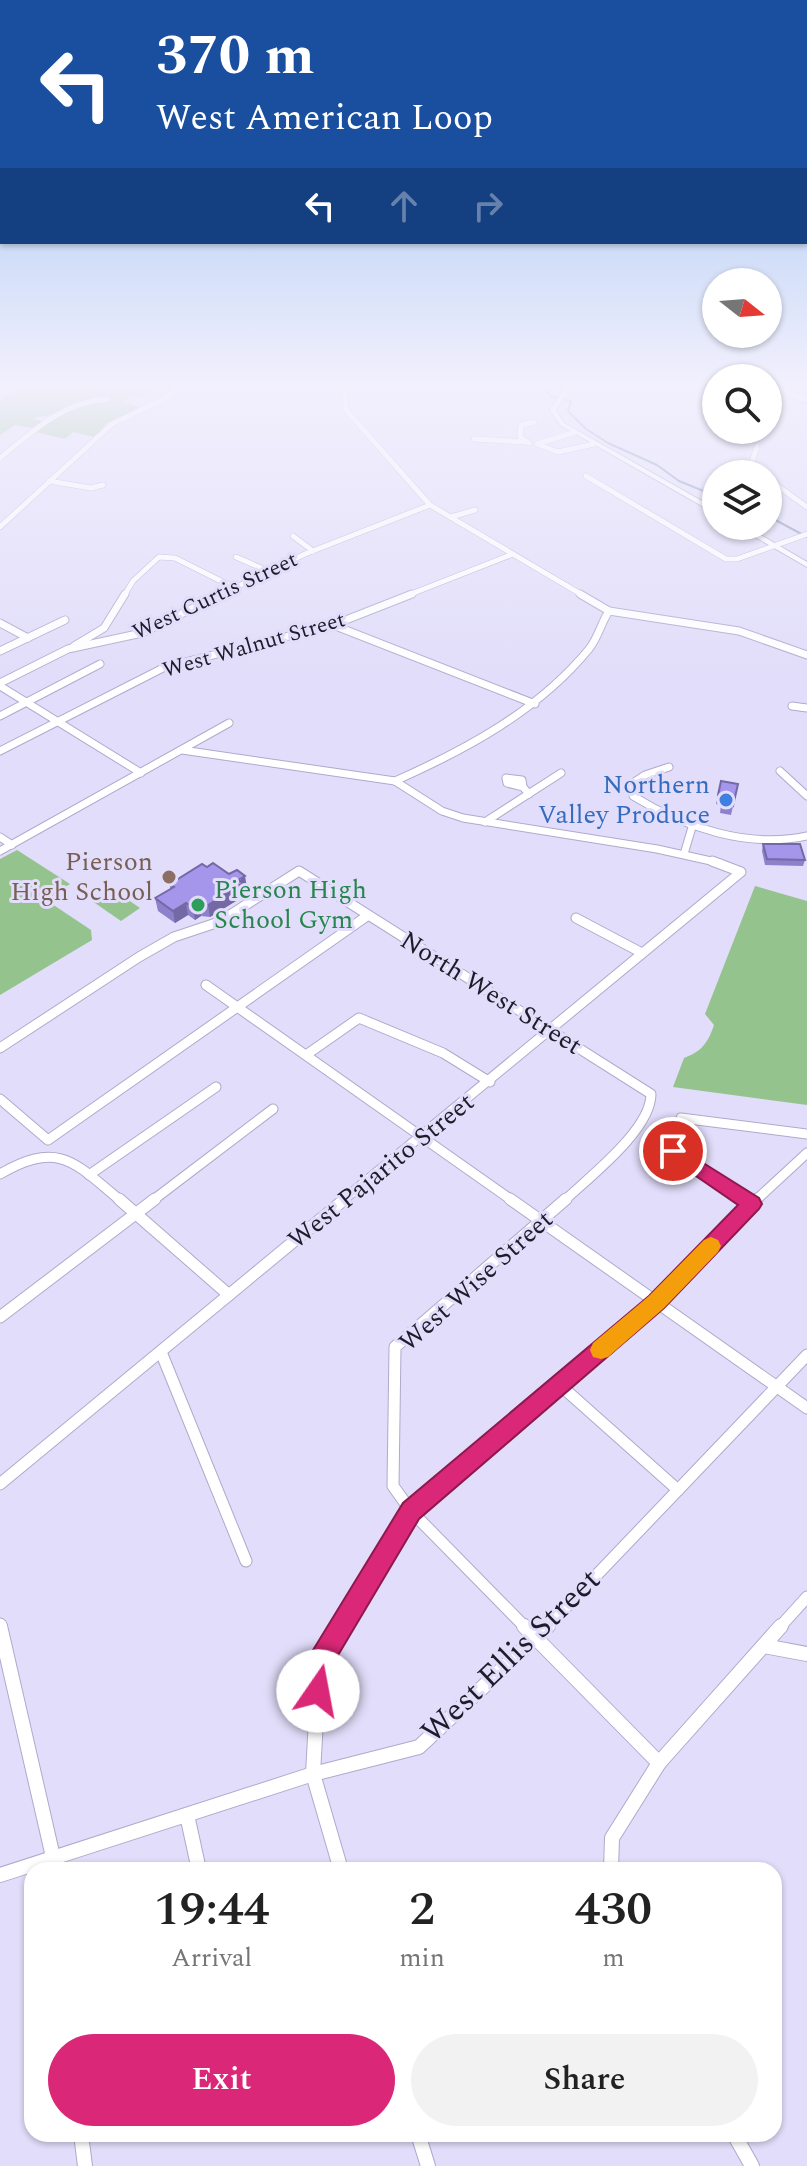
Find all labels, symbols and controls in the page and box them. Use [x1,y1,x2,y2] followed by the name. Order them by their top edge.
[156,14,315,99] text: 370 m
[24,32,128,136] icon: left
[156,91,493,146] text: West American Loop
[298,184,342,228] icon: left
[382,184,426,228] icon: ahead
[466,184,510,228] icon: right
[702,268,782,348] north arrow
[702,268,782,540] map controls
[702,364,782,444] button: search
[702,460,782,540] button: layers
[127,543,303,649] street label: West Curtis Street
[159,603,349,687] street label: West Walnut Street
[538,765,710,835] place label: Northern Valley Produce
[717,791,735,809] marker: Northern Valley Produce
[10,842,153,912] place label: Pierson High School
[160,868,178,886] marker: Pierson High School
[214,870,367,940] place label: Pierson High School Gym
[189,896,207,914] marker: Pierson High School Gym
[392,921,590,1065] street label: North West Street
[279,1083,483,1259] street label: West Pajarito Street
[639,1117,707,1185] pin
[651,1129,695,1173] icon: arrive
[390,1201,562,1361] street label: West Wise Street
[410,1557,612,1755] street label: West Ellis Street
[276,1649,360,1733] position arrow
[154,1873,269,1946] text: 19:44
[409,1873,435,1946] text: 2
[575,1873,652,1946] text: 430
[171,1938,252,1978] text: Arrival
[399,1938,445,1978] text: min
[602,1938,625,1978] text: m
[48,2034,395,2126] button: Exit
[411,2034,758,2126] button: Share

